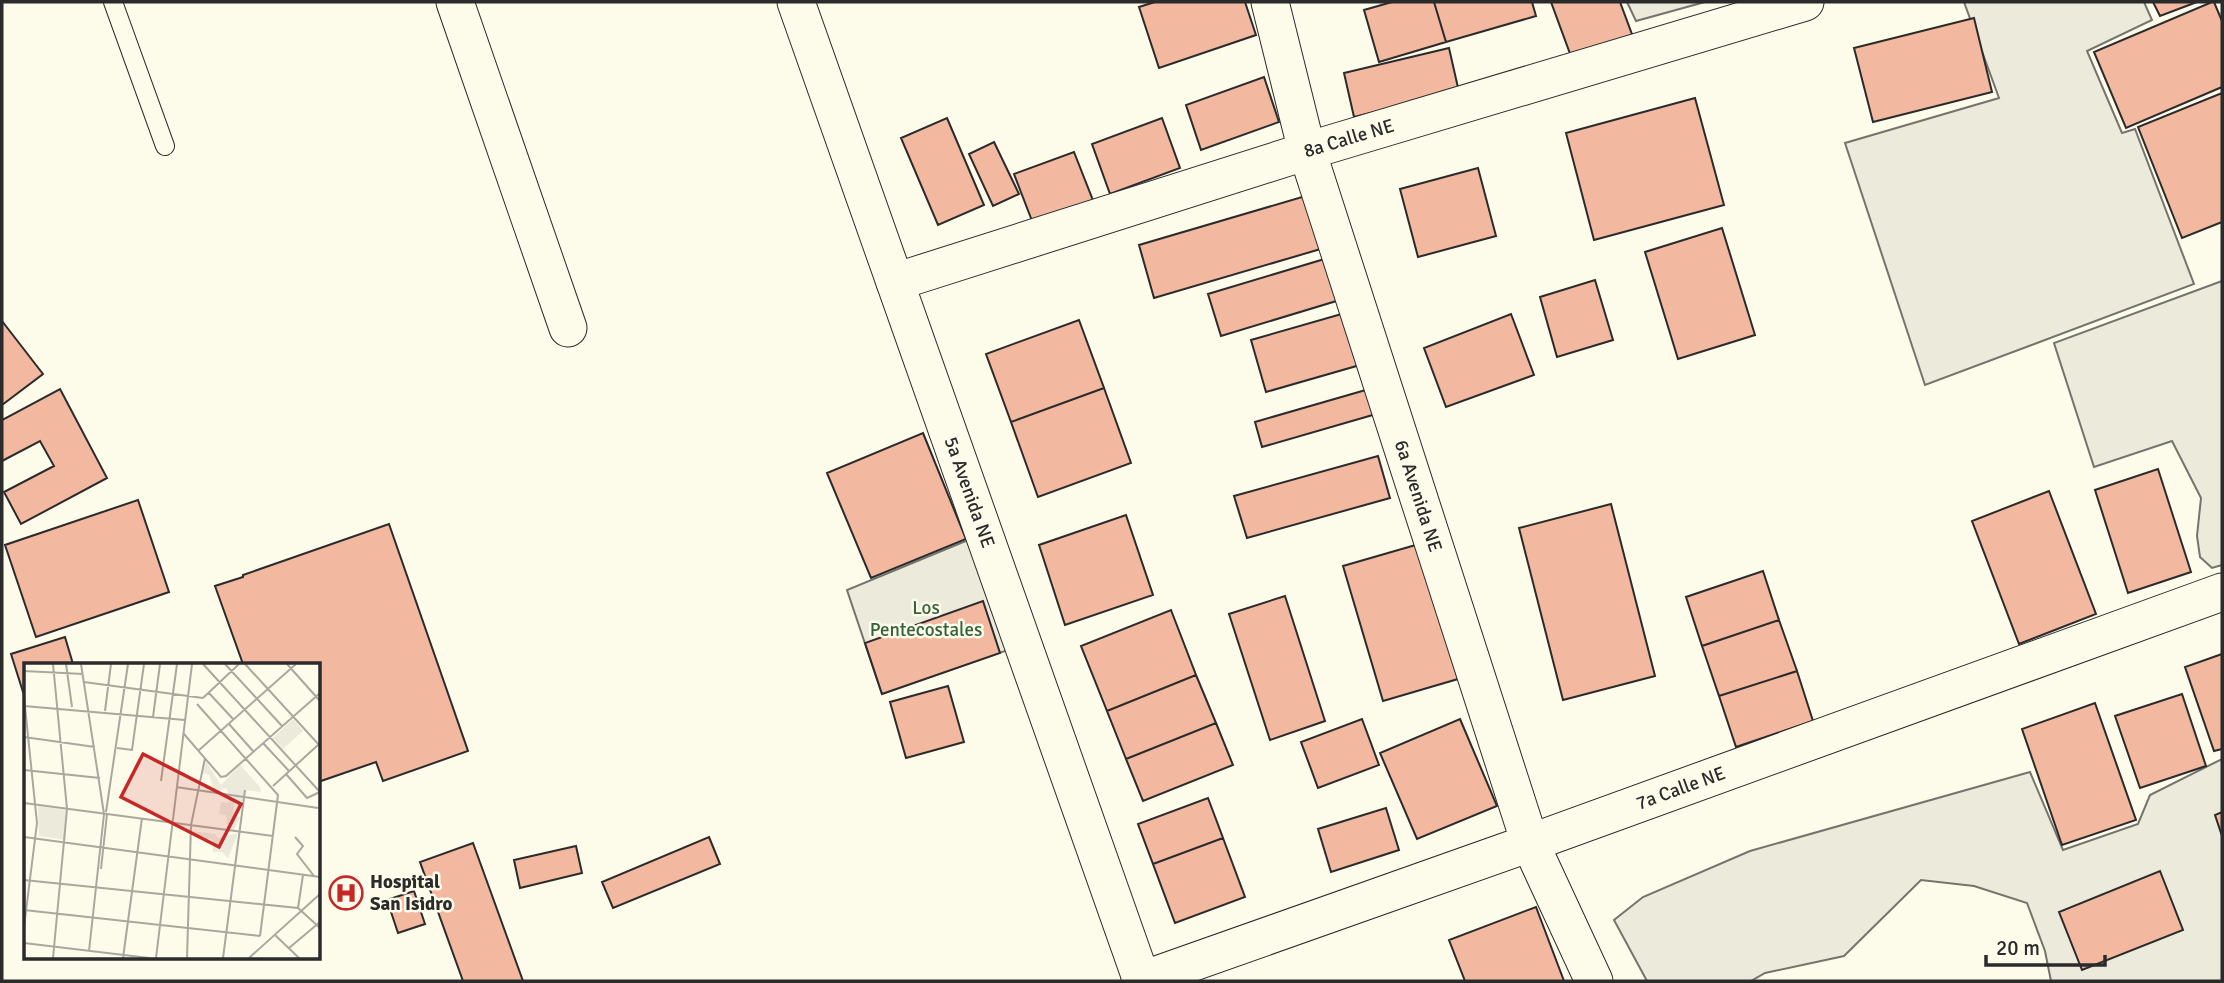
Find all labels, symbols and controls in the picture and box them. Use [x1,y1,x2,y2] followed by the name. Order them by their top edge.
[1301,114,1397,163] street label: 8a Calle NE
[939,433,1000,551] street label: 5a Avenida NE
[1389,437,1447,555] street label: 6a Avenida NE
[870,596,982,642] park label: Los Pentecostales
[24,663,320,958] inset map
[1633,761,1729,816] street label: 7a Calle NE
[370,870,453,916] place label: Hospital San Isidro
[327,874,365,912] hospital icon: Hospital San Isidro
[1986,923,2105,967] scale bar
[1996,935,2040,961] text: 20 m

